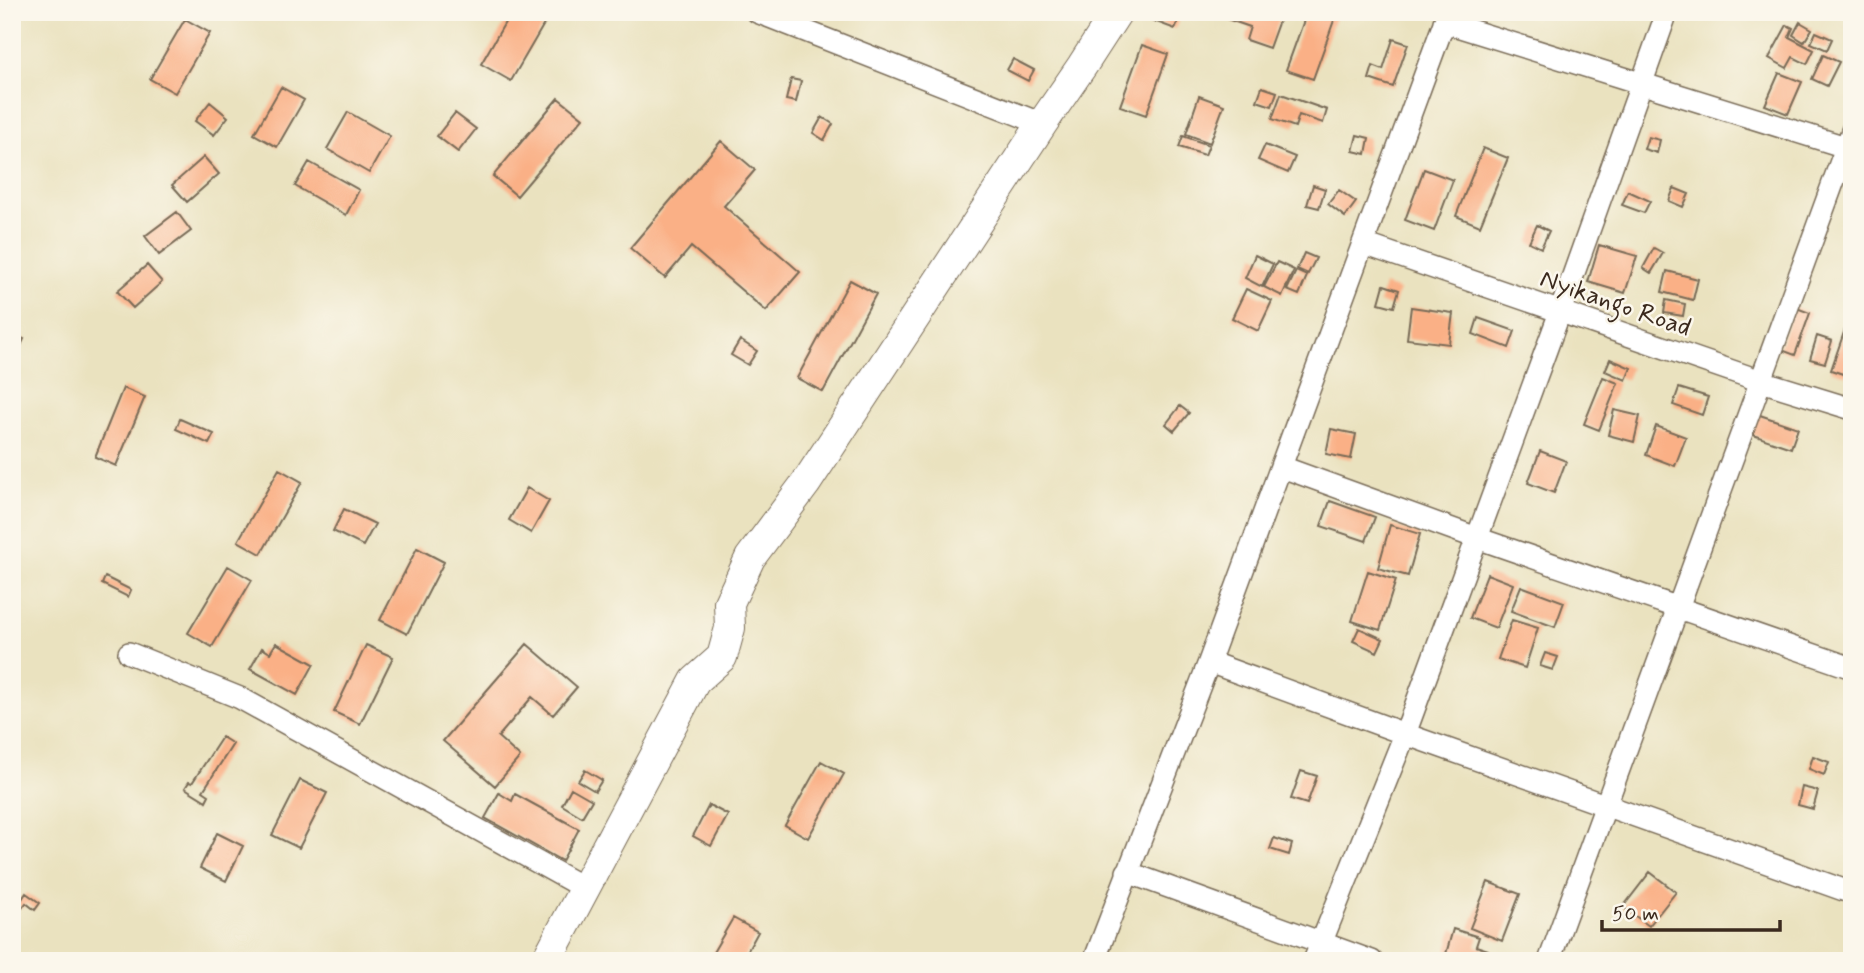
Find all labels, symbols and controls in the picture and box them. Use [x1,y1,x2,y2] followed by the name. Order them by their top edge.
[1534,262,1695,348] street label: Nyikango Road
[1602,889,1780,933] scale bar
[1612,900,1659,928] text: 50 m

